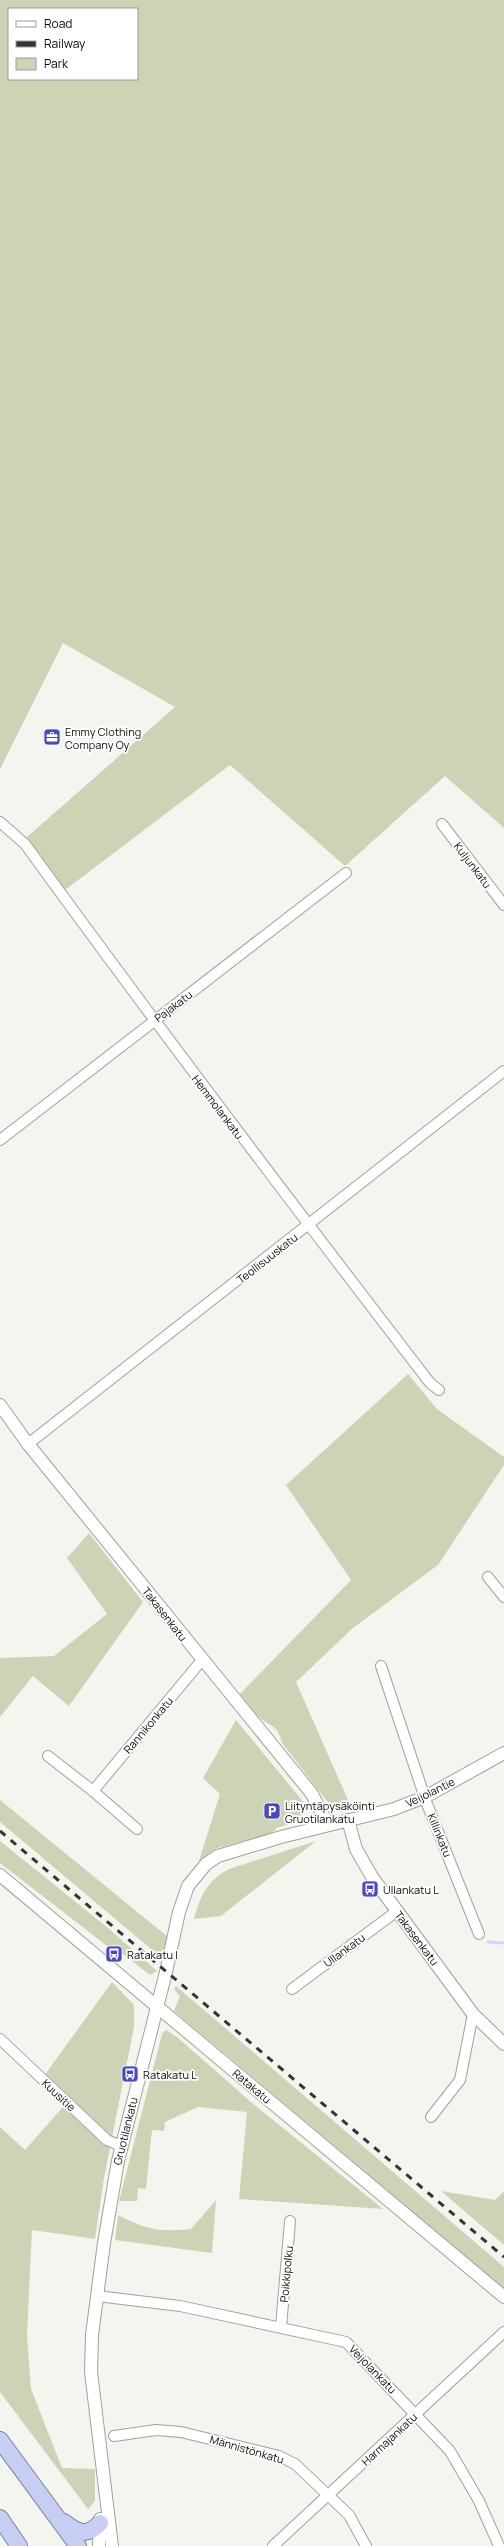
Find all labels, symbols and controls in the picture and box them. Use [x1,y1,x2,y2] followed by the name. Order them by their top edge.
[8,8,138,80] legend
[44,15,72,32] text: Road
[44,35,86,52] text: Railway
[44,55,69,72] text: Park
[65,724,141,752] place label: Emmy Clothing Company Oy
[42,727,62,747] office icon: Emmy Clothing Company Oy
[451,839,495,891] street label: Kuljunkatu
[151,987,195,1025] street label: Pajakatu
[189,1072,247,1142] street label: Hemmolankatu
[233,1229,301,1287] street label: Teollisuuskatu
[139,1584,191,1644] street label: Takasenkatu
[120,1694,176,1756] street label: Rannikonkatu
[403,1773,458,1810] street label: Veijolantie
[285,1798,375,1826] place label: Liityntäpysäköinti Gruotilankatu
[262,1801,282,1821] parking icon: Liityntäpysäköinti Gruotilankatu
[424,1811,456,1859] street label: Killinkatu
[360,1879,380,1899] bus stop icon: Ullankatu L
[383,1882,439,1897] place label: Ullankatu L
[392,1908,442,1968] street label: Takasenkatu
[320,1930,368,1970] street label: Ullankatu
[104,1944,124,1964] bus stop icon: Ratakatu I
[127,1947,178,1962] place label: Ratakatu I
[120,2064,140,2084] bus stop icon: Ratakatu L
[230,2065,274,2107] street label: Ratakatu
[143,2067,197,2082] place label: Ratakatu L
[39,2076,80,2115] street label: Kuusitie
[109,2095,141,2167] street label: Gruotilankatu
[276,2245,296,2303] street label: Poikkipolku
[346,2342,400,2396] street label: Veijolankatu
[358,2409,420,2469] street label: Harmajankatu
[208,2431,286,2467] street label: Männistönkatu

